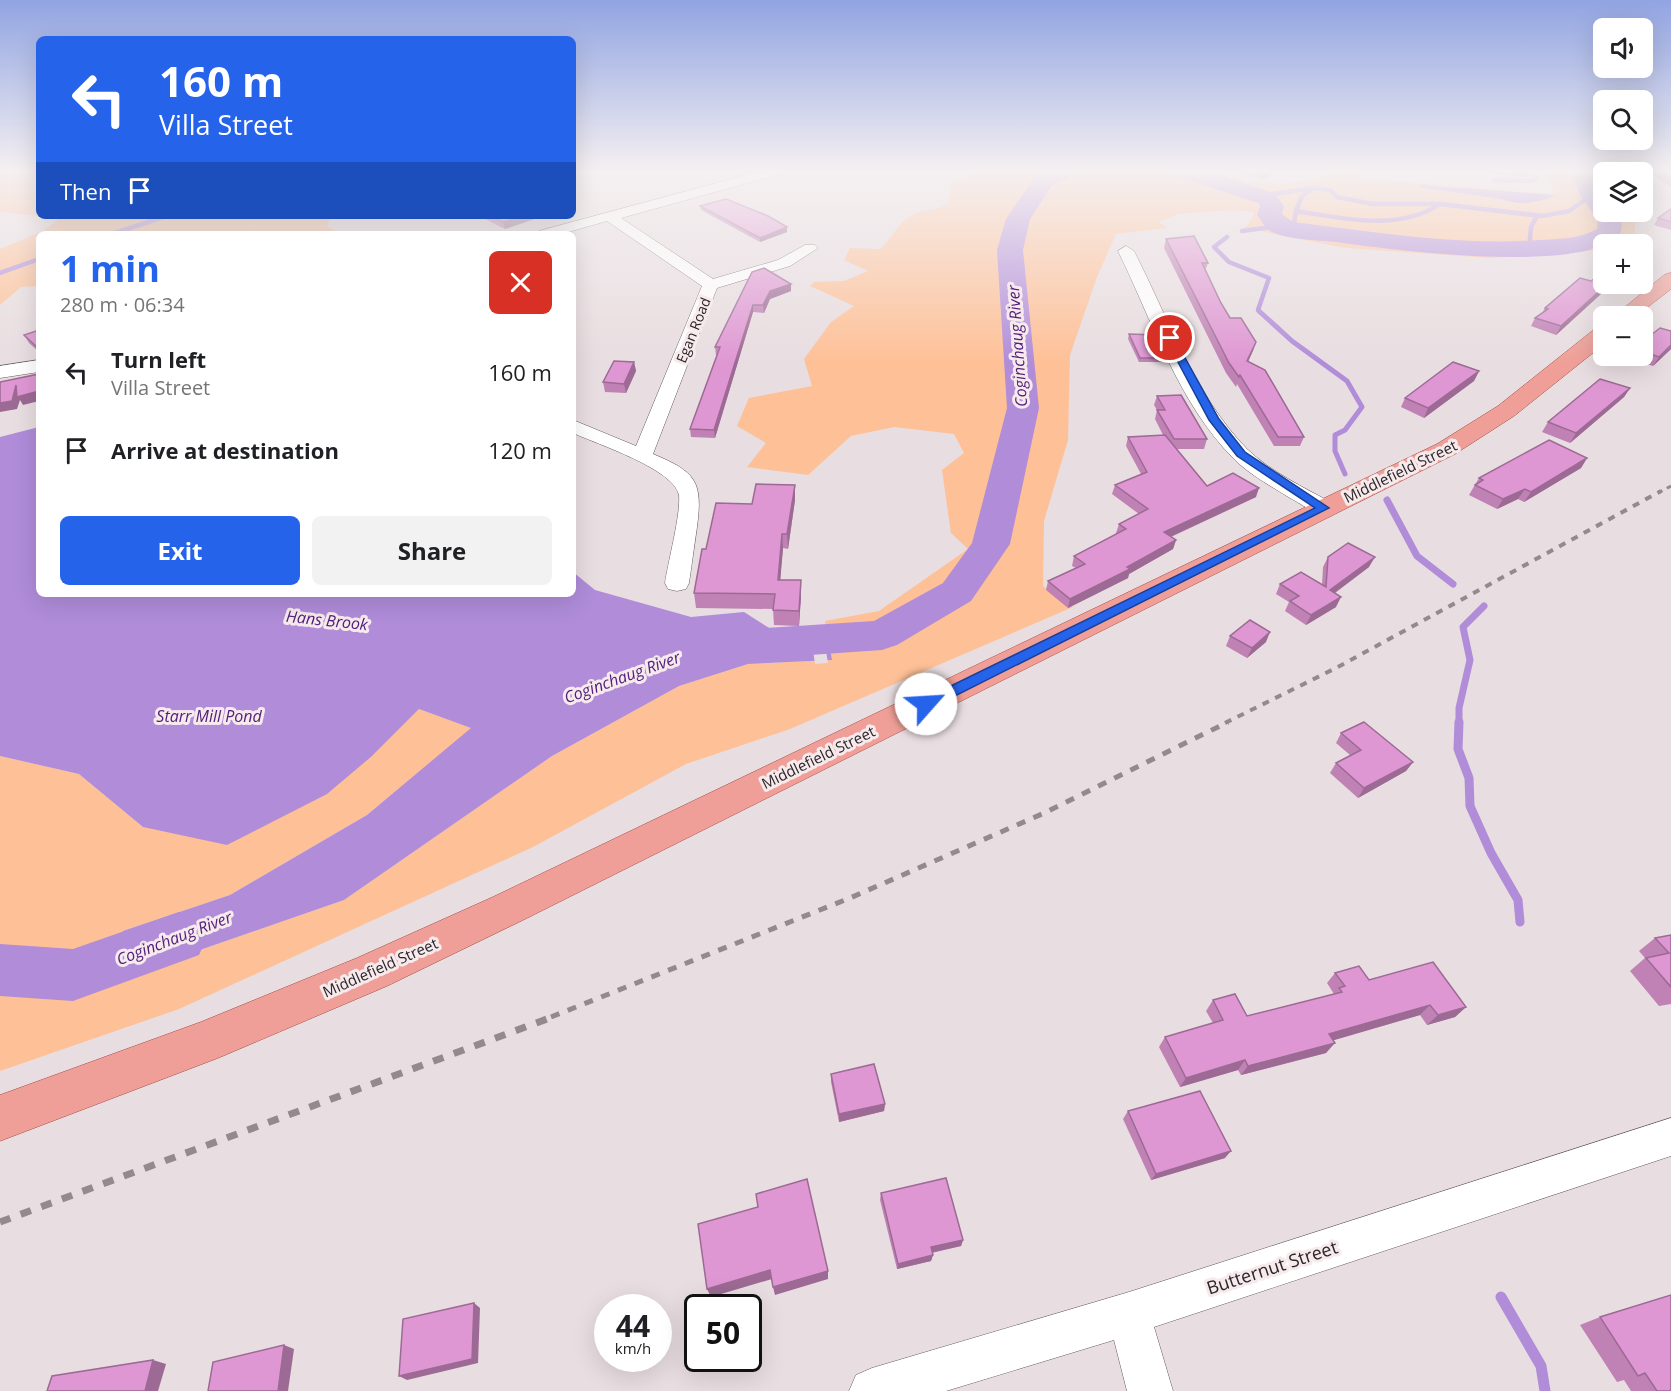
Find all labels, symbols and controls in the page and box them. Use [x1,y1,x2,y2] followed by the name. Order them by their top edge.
[1593,18,1653,366] map controls
[1593,18,1653,78] button: sound
[159,52,283,109] text: 160 m
[60,60,138,138] icon: left
[1593,90,1653,150] button: search
[159,106,293,143] text: Villa Street
[1593,162,1653,222] button: layers
[123,174,156,207] icon: arrive
[60,176,111,206] text: Then
[1593,234,1653,294] button: +
[60,244,160,293] text: 1 min
[489,251,552,314] button: close
[1002,284,1032,408] water label: Coginchaug River
[60,291,185,318] text: 280 m · 06:34
[671,295,715,365] street label: Egan Road
[1593,306,1653,366] button: −
[1144,312,1195,363] pin
[1153,321,1186,354] icon: arrive
[111,344,206,374] text: Turn left
[60,356,93,389] icon: left
[488,357,552,387] text: 160 m
[111,374,210,401] text: Villa Street
[60,434,93,467] icon: arrive
[111,435,339,465] text: Arrive at destination
[488,435,552,465] text: 120 m
[1340,435,1460,507] street label: Middlefield Street
[60,516,300,585] button: Exit
[312,516,552,585] button: Share
[285,605,370,635] water label: Hans Brook
[561,646,684,708] water label: Coginchaug River
[894,672,958,736] position arrow
[156,705,262,727] water label: Starr Mill Pond
[758,721,878,793] street label: Middlefield Street
[113,906,236,970] water label: Coginchaug River
[319,933,441,1001] street label: Middlefield Street
[1203,1235,1341,1299] street label: Butternut Street
[684,1294,762,1372] speed limit sign: 50
[616,1305,650,1346] text: 44
[615,1338,651,1358] text: km/h

